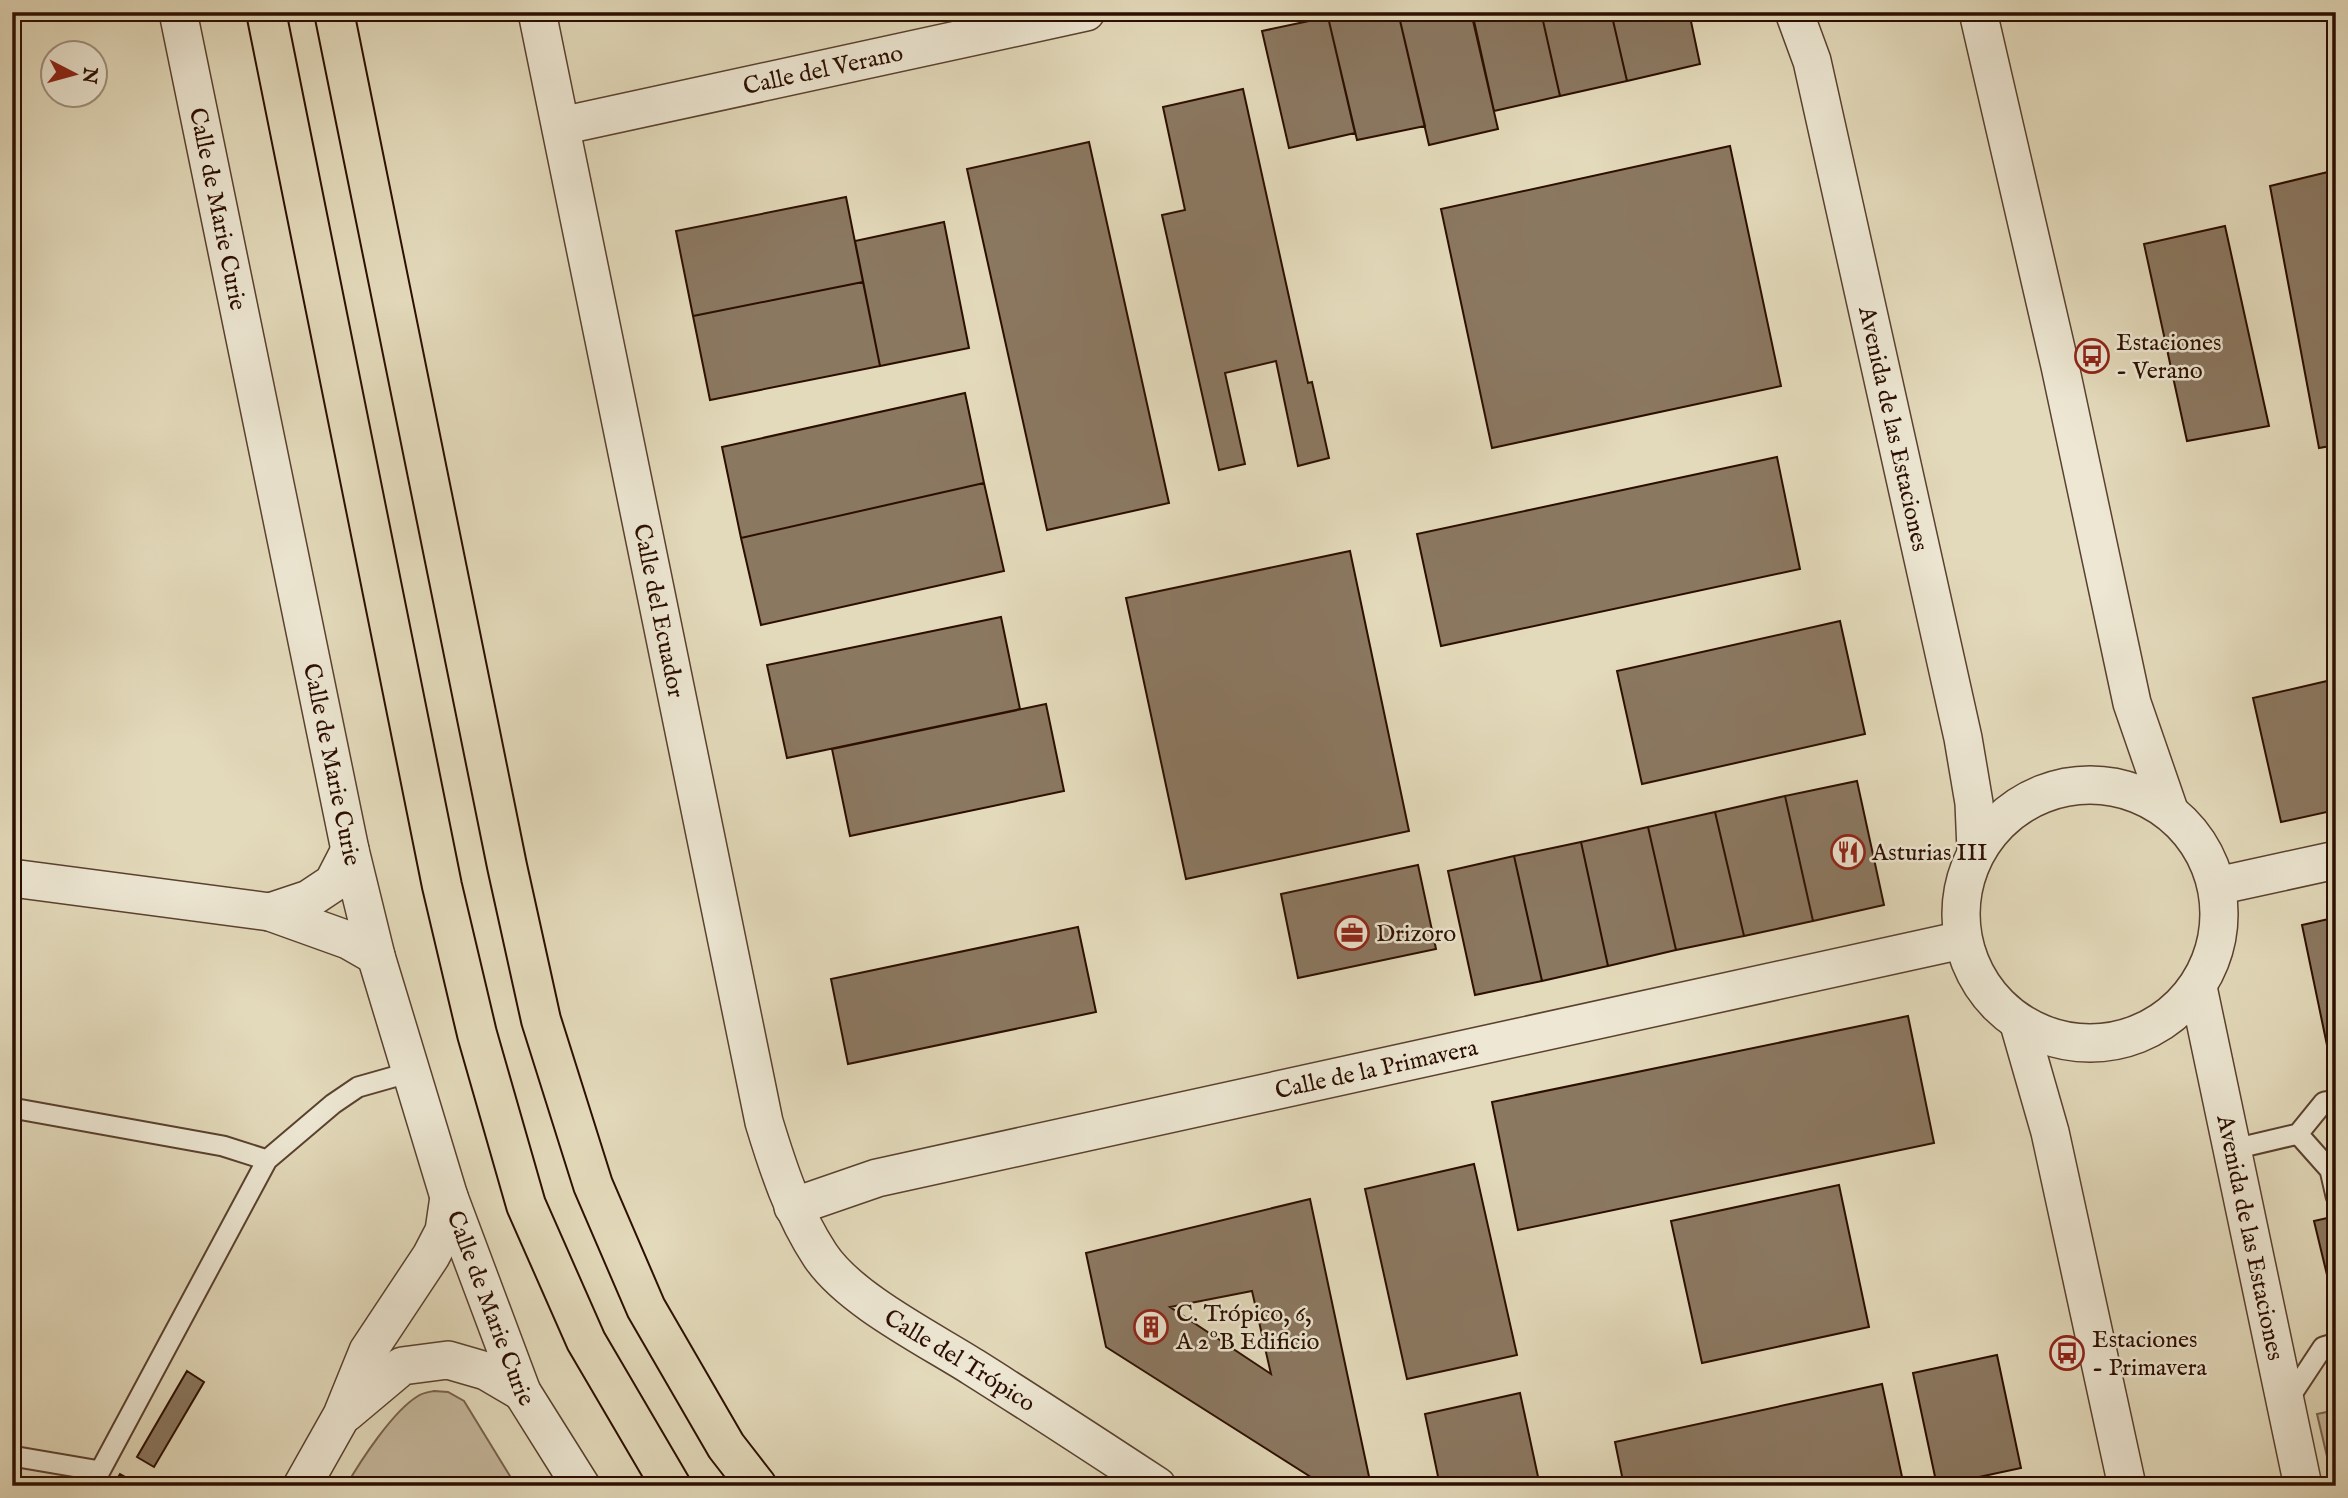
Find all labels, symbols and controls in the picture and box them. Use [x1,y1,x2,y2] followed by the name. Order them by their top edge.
[38,38,108,108] north arrow
[740,38,906,103] street label: Calle del Verano
[76,65,102,86] text: N
[181,105,253,313] street label: Calle de Marie Curie
[1850,303,1935,554] street label: Avenida de las Estaciones
[2116,328,2221,387] place label: Estaciones - Verano
[2073,337,2111,375] bus stop icon: Estaciones - Verano
[625,521,691,701] street label: Calle del Ecuador
[295,661,367,869] street label: Calle de Marie Curie
[1829,833,1867,871] restaurant icon: Asturias III
[1871,838,1988,869] place label: Asturias III
[1333,914,1371,952] office icon: Drizoro
[1376,919,1456,950] place label: Drizoro
[1272,1033,1481,1107] street label: Calle de la Primavera
[2208,1111,2290,1363] street label: Avenida de las Estaciones
[439,1207,541,1412] street label: Calle de Marie Curie
[1175,1299,1320,1358] place label: C. Trópico, 6, A 2ºB Edificio
[878,1303,1041,1420] street label: Calle del Trópico
[1132,1308,1170,1346] building icon: C. Trópico, 6, A 2ºB Edificio
[2092,1325,2207,1384] place label: Estaciones - Primavera
[2048,1334,2086,1372] bus stop icon: Estaciones - Primavera

